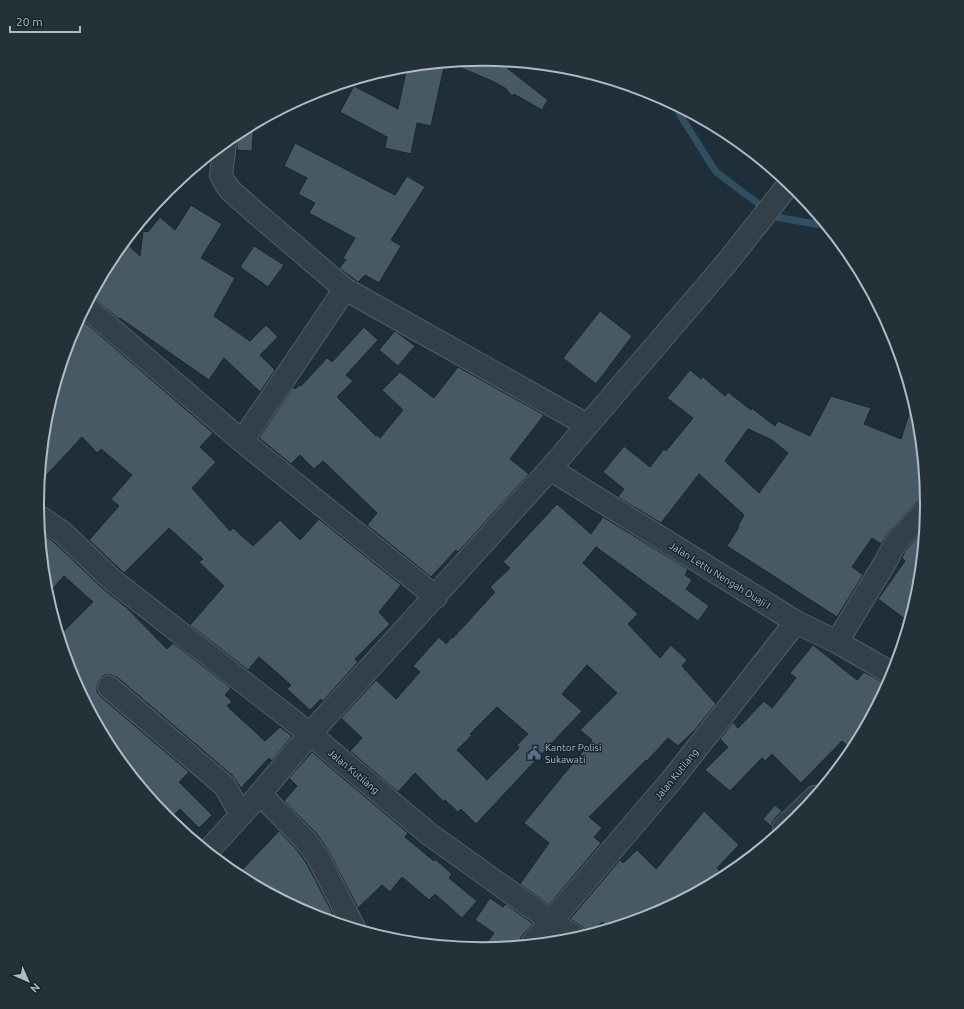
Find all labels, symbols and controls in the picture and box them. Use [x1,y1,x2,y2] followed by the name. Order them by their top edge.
[10,8,80,34] scale bar
[16,15,43,28] text: 20 m
[667,540,772,611] street label: Jalan Lettu Nengah Duaji I
[545,742,601,765] place label: Kantor Polisi Sukawati
[526,745,542,761] public building icon: Kantor Polisi Sukawati
[652,746,701,802] street label: Jalan Kutilang
[326,747,381,796] street label: Jalan Kutilang
[8,961,48,1001] north arrow
[28,981,42,995] text: N

